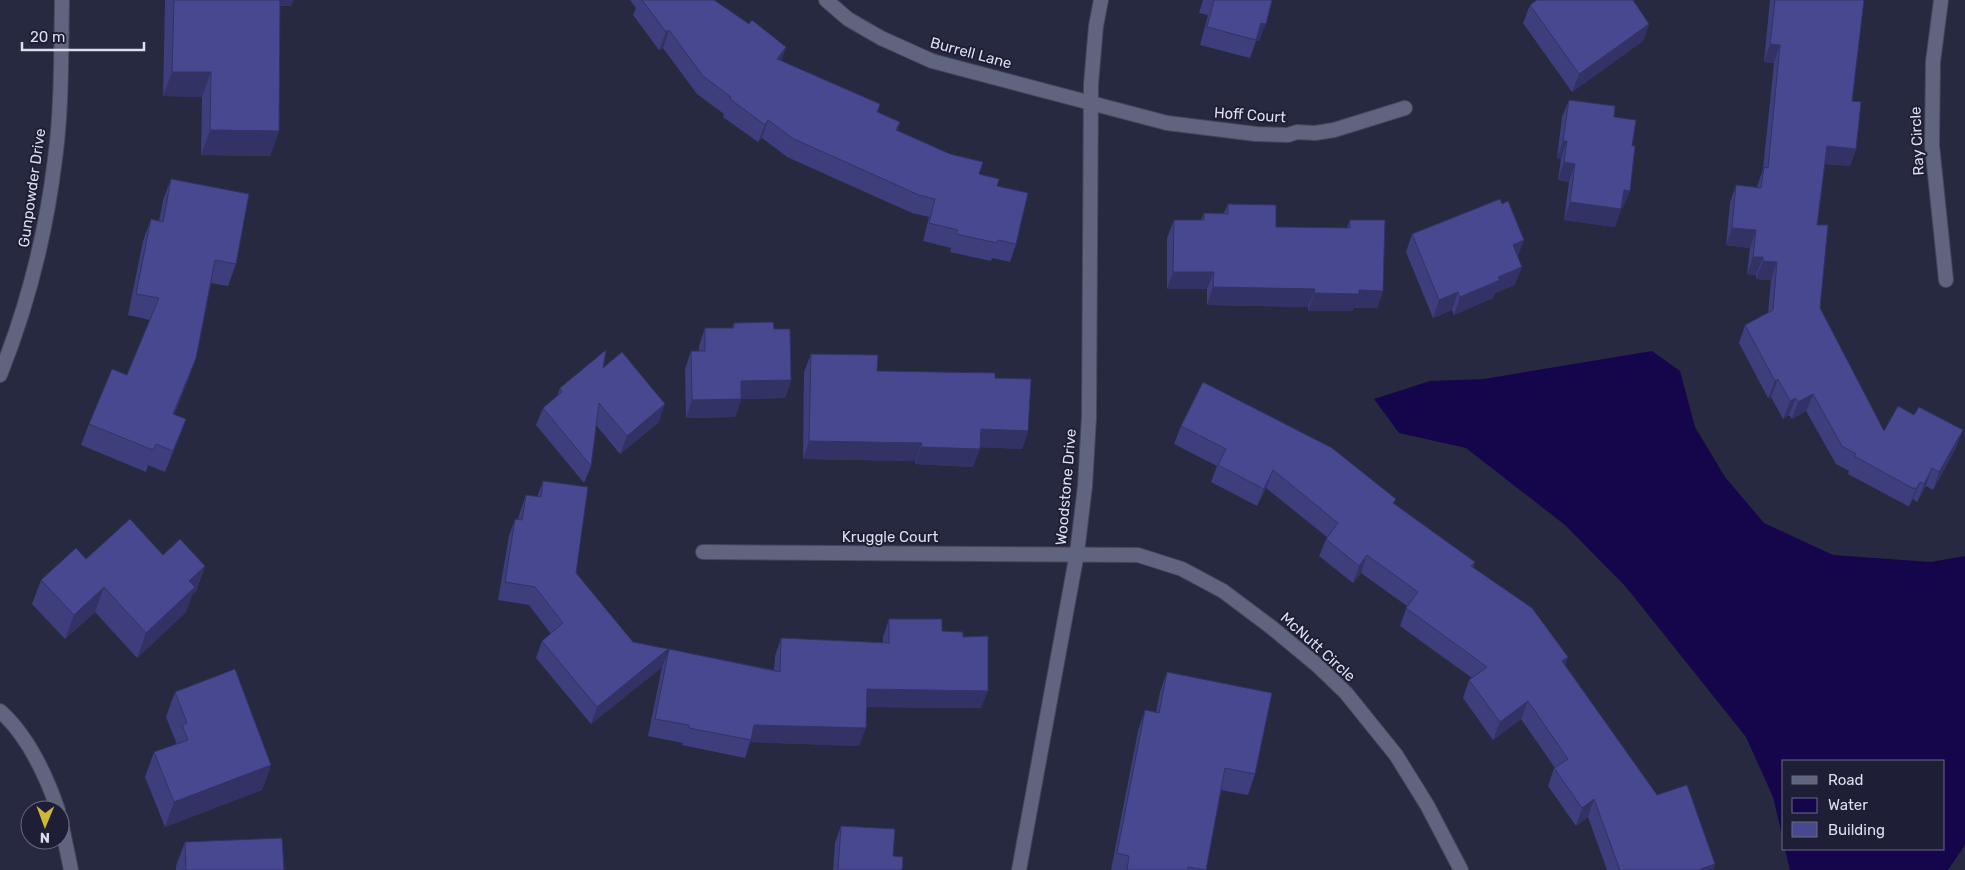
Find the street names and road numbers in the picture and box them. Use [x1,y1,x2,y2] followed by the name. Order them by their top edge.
[928,33,1014,73] street label: Burrell Lane
[1213,104,1287,127] street label: Hoff Court
[1906,106,1928,176] street label: Ray Circle
[15,127,49,249] street label: Gunpowder Drive
[1052,428,1080,546] street label: Woodstone Drive
[842,528,938,546] street label: Kruggle Court
[1277,609,1359,685] street label: McNutt Circle

